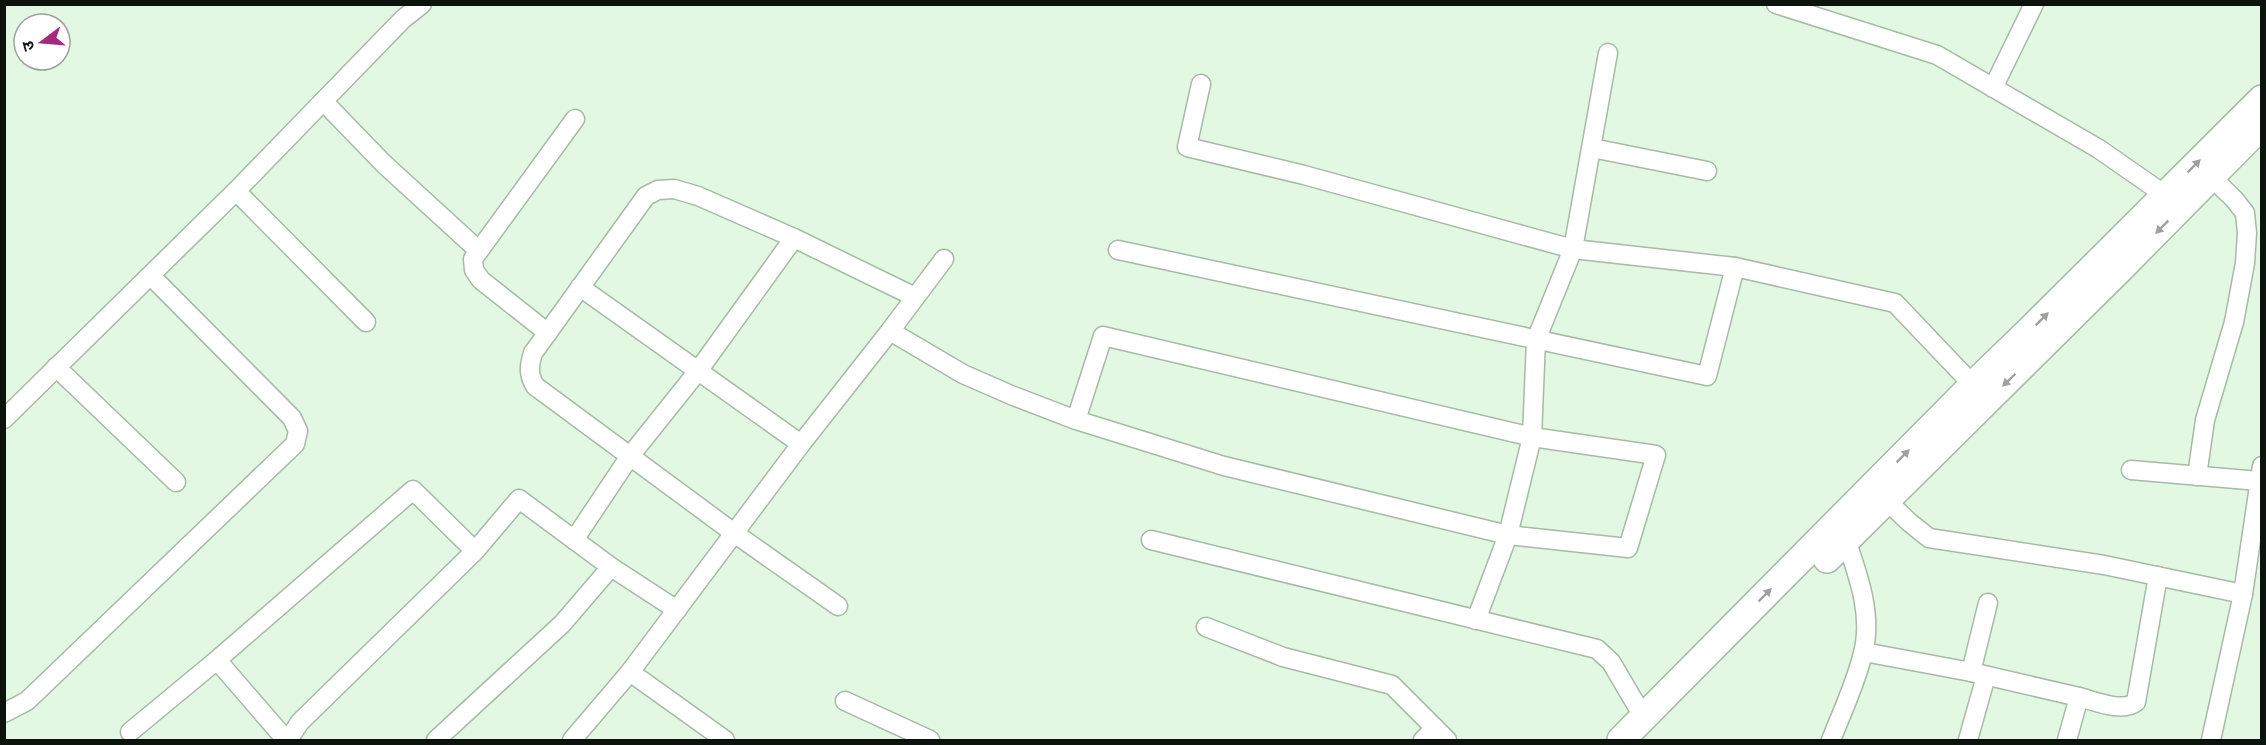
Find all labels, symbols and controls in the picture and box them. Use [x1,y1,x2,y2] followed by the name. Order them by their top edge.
[12,12,72,72] north arrow
[17,38,38,53] text: उ
[2186,159,2201,173] one-way arrow
[2155,219,2169,233] one-way arrow
[2034,313,2048,327] one-way arrow
[2002,372,2016,386] one-way arrow
[1895,450,1909,464] one-way arrow
[1758,588,1772,602] one-way arrow

